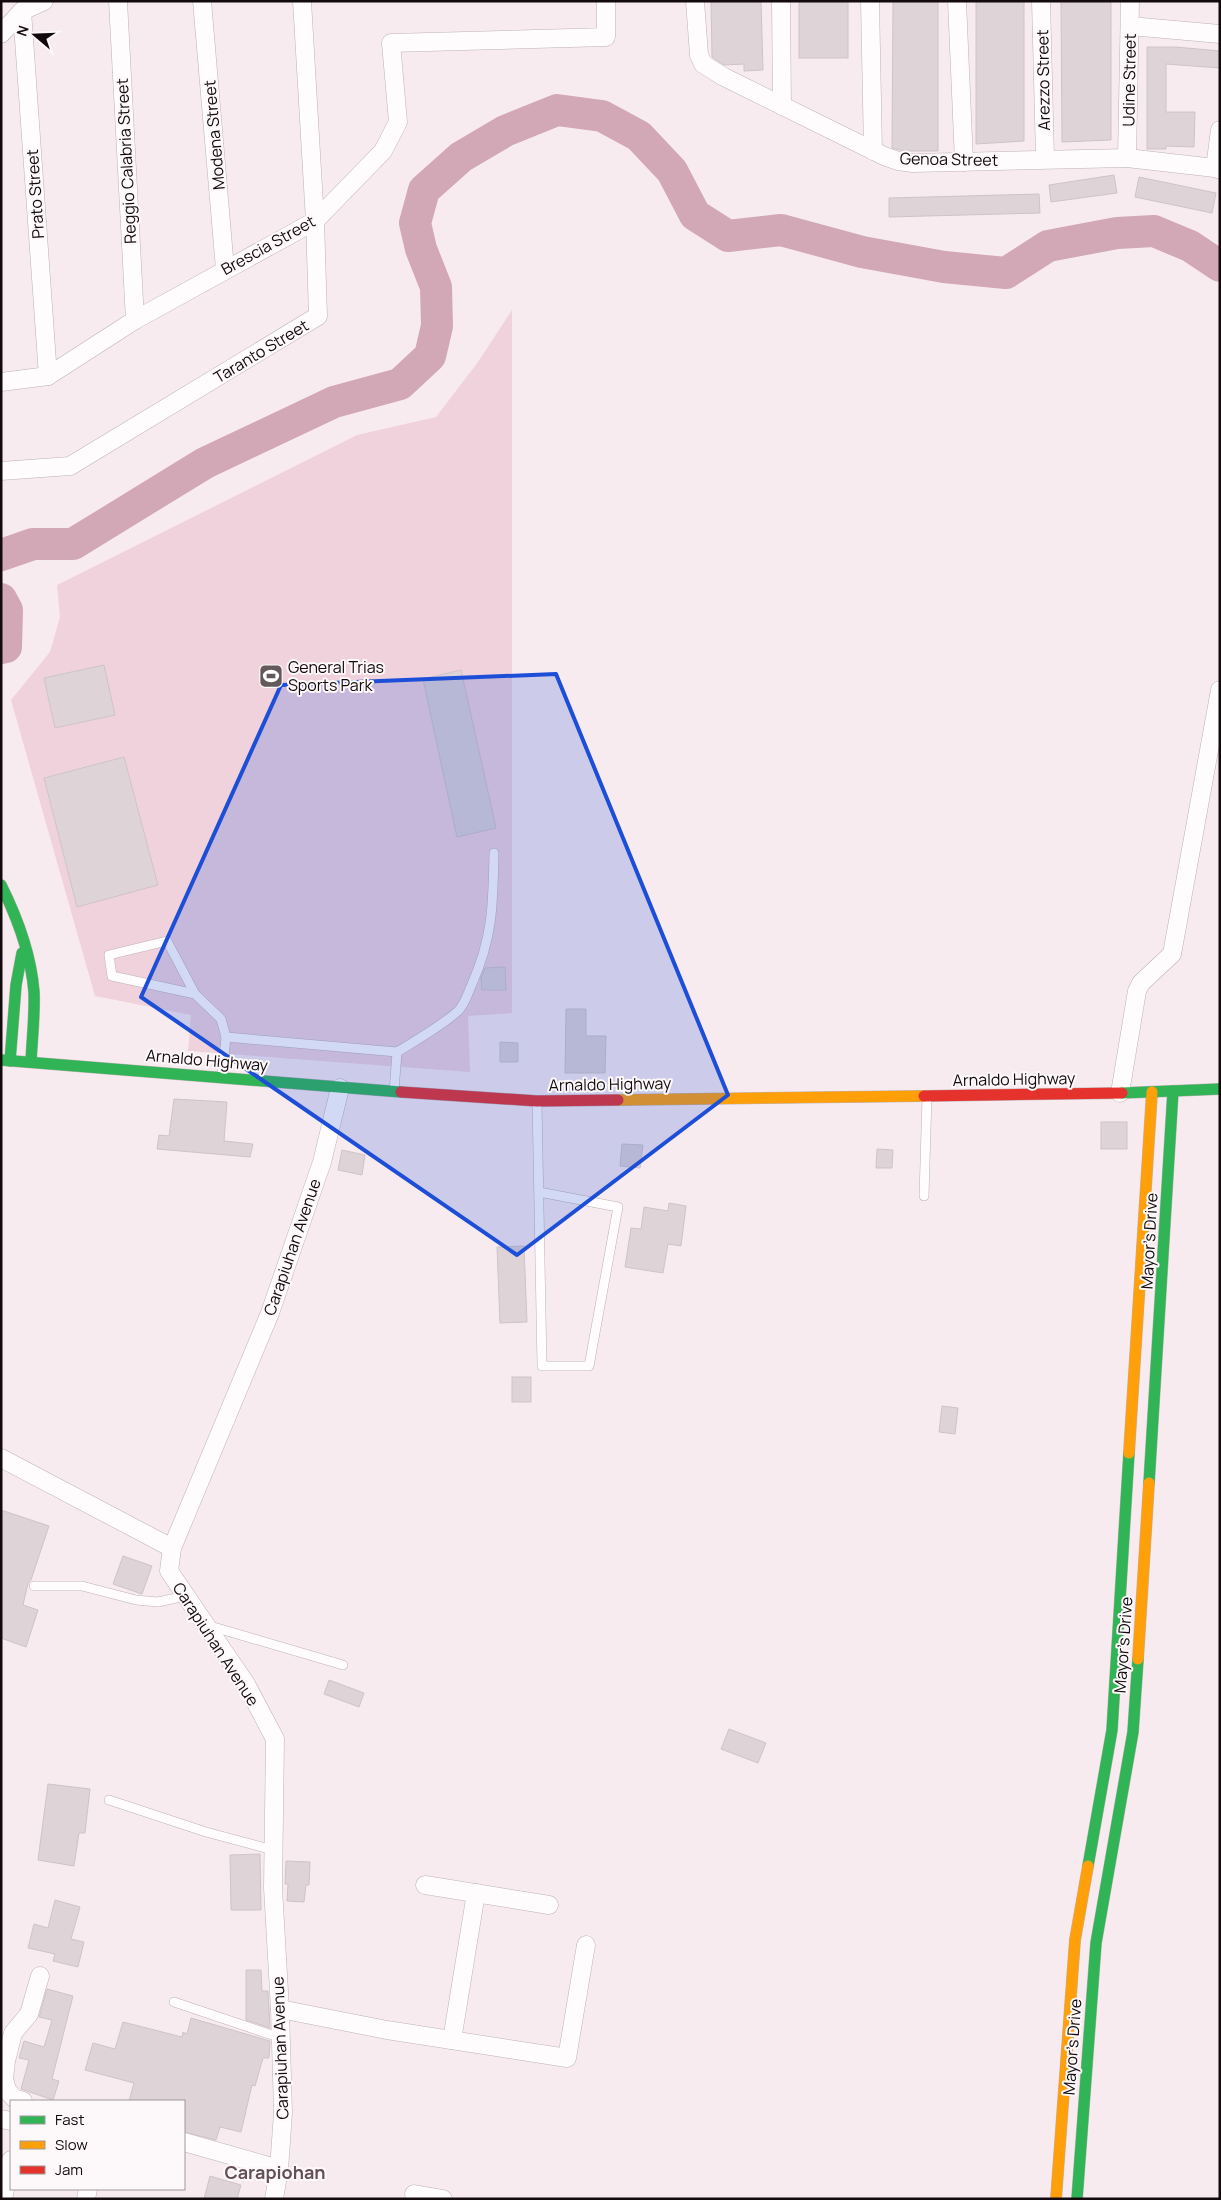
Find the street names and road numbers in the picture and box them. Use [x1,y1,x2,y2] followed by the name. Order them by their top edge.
[1031,29,1055,131] street label: Arezzo Street
[1117,33,1141,127] street label: Udine Street
[111,78,141,244] street label: Reggio Calabria Street
[198,79,230,191] street label: Modena Street
[900,147,998,171] street label: Genoa Street
[21,148,49,240] street label: Prato Street
[217,210,319,280] street label: Brescia Street
[210,314,312,388] street label: Taranto Street
[145,1044,270,1076] street label: Arnaldo Highway
[953,1067,1076,1091] street label: Arnaldo Highway
[549,1072,672,1096] street label: Arnaldo Highway
[258,1176,326,1318] street label: Carapiuhan Avenue
[1135,1192,1163,1290] street label: Mayor's Drive
[168,1578,264,1710] street label: Carapiuhan Avenue
[1109,1596,1137,1694] street label: Mayor's Drive
[267,1976,293,2120] street label: Carapiuhan Avenue
[1058,1998,1086,2096] street label: Mayor's Drive

